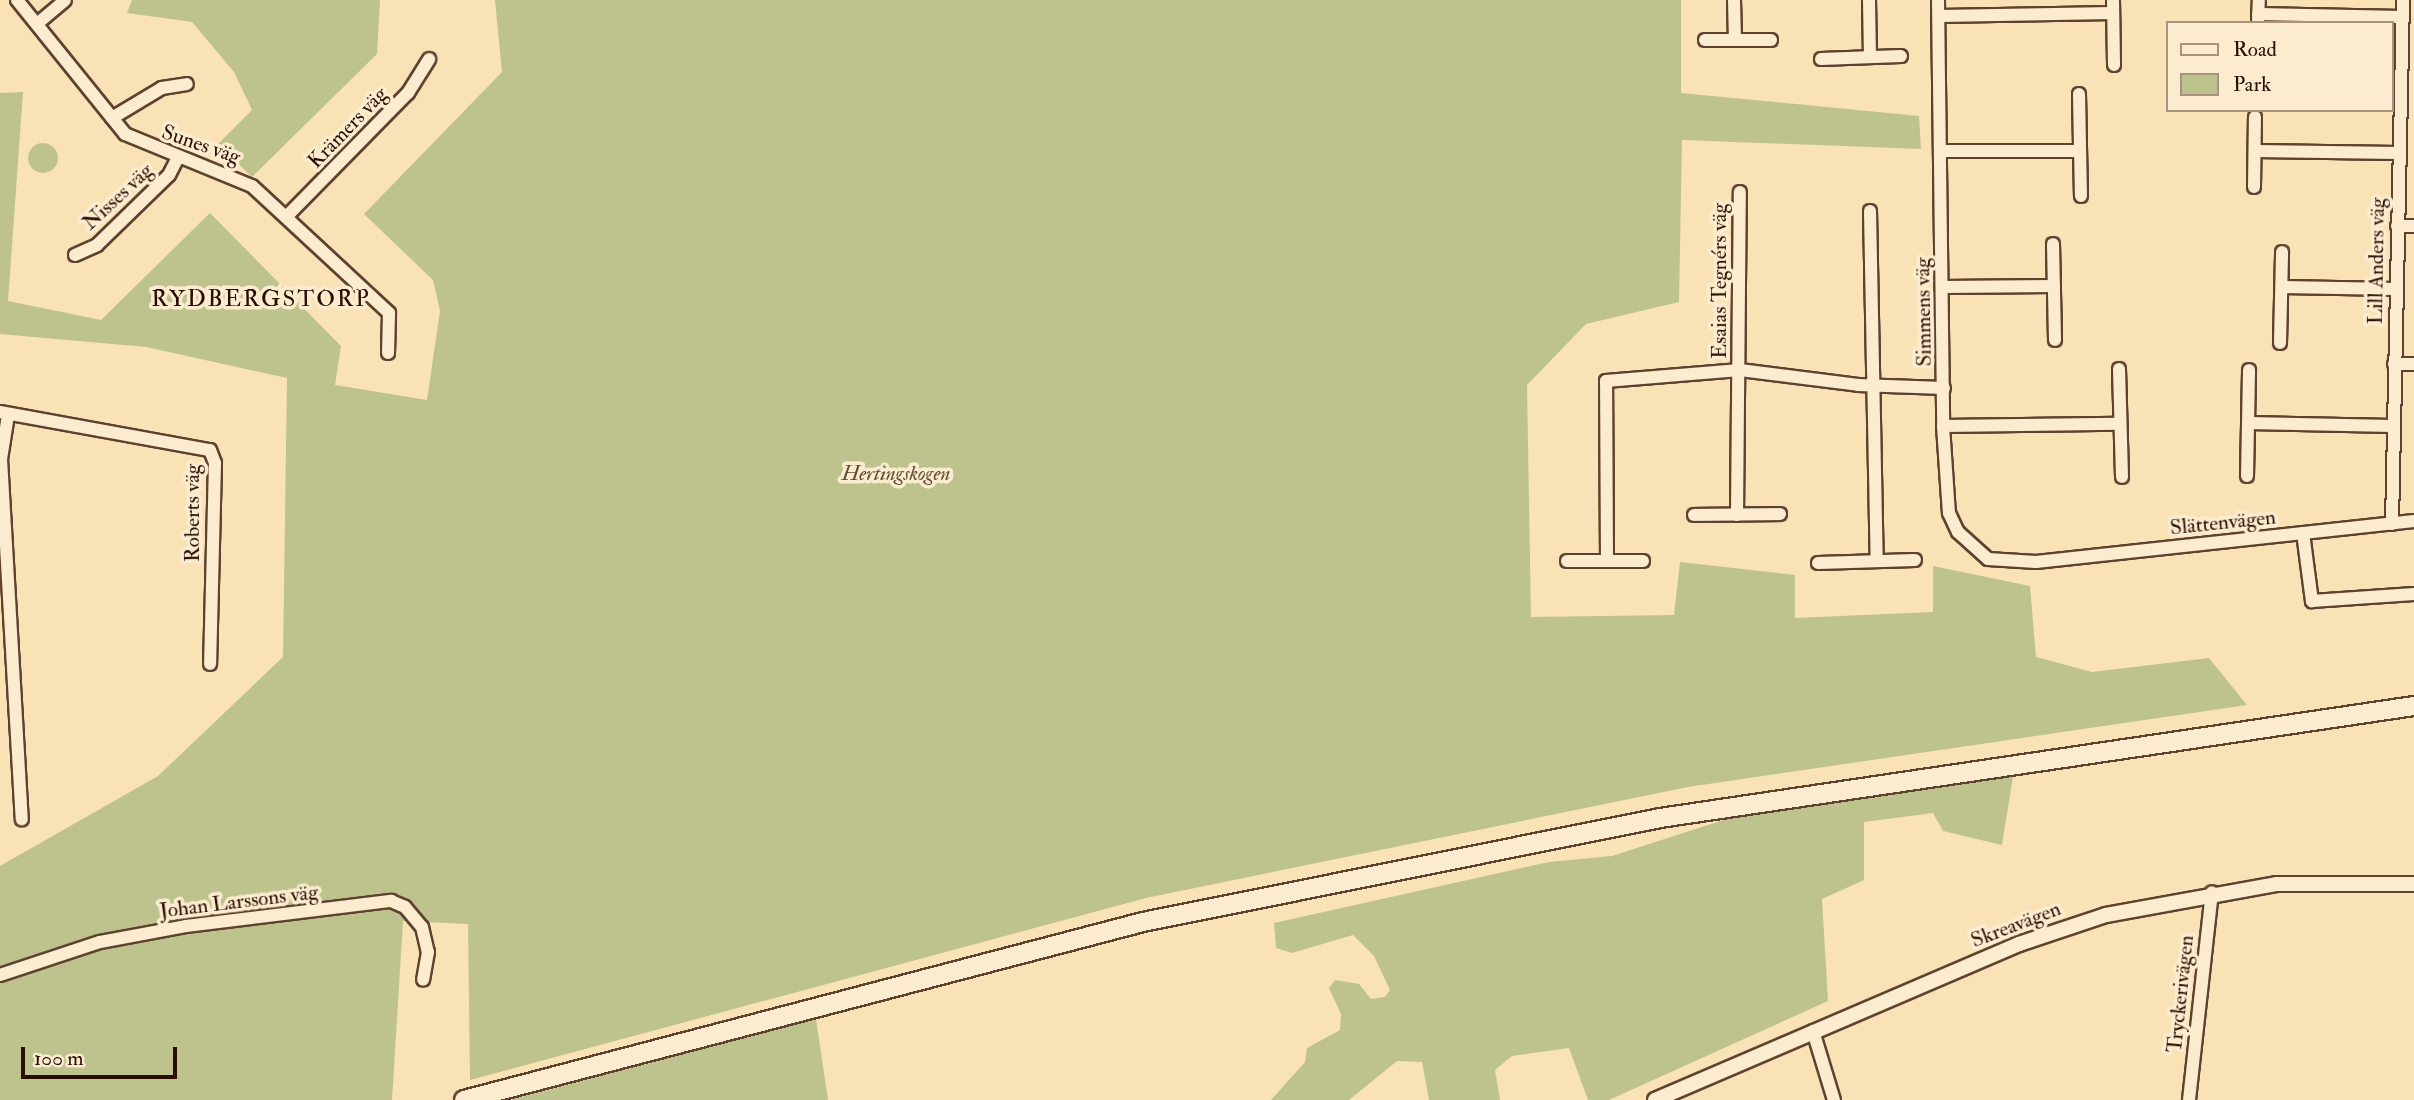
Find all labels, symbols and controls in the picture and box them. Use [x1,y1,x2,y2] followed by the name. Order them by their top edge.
[2166,21,2393,112] legend
[2233,36,2277,63] text: Road
[2233,71,2271,98] text: Park
[303,82,393,174] street label: Krämers väg
[158,120,244,170] street label: Sunes väg
[78,158,158,236] street label: Nisses väg
[2363,198,2391,324] street label: Lill Anders väg
[1707,203,1733,359] street label: Esaias Tegnérs väg
[1910,257,1938,367] street label: Simmens väg
[153,285,369,313] district label: RYDBERGSTORP
[842,461,950,487] park label: Hertingskogen
[180,464,206,562] street label: Roberts väg
[2169,505,2277,541] street label: Slättenvägen
[158,880,320,924] street label: Johan Larssons väg
[1968,896,2064,954] street label: Skreavägen
[2162,934,2200,1054] street label: Tryckerivägen
[24,1034,180,1078] scale bar
[34,1045,84,1072] text: 100 m

